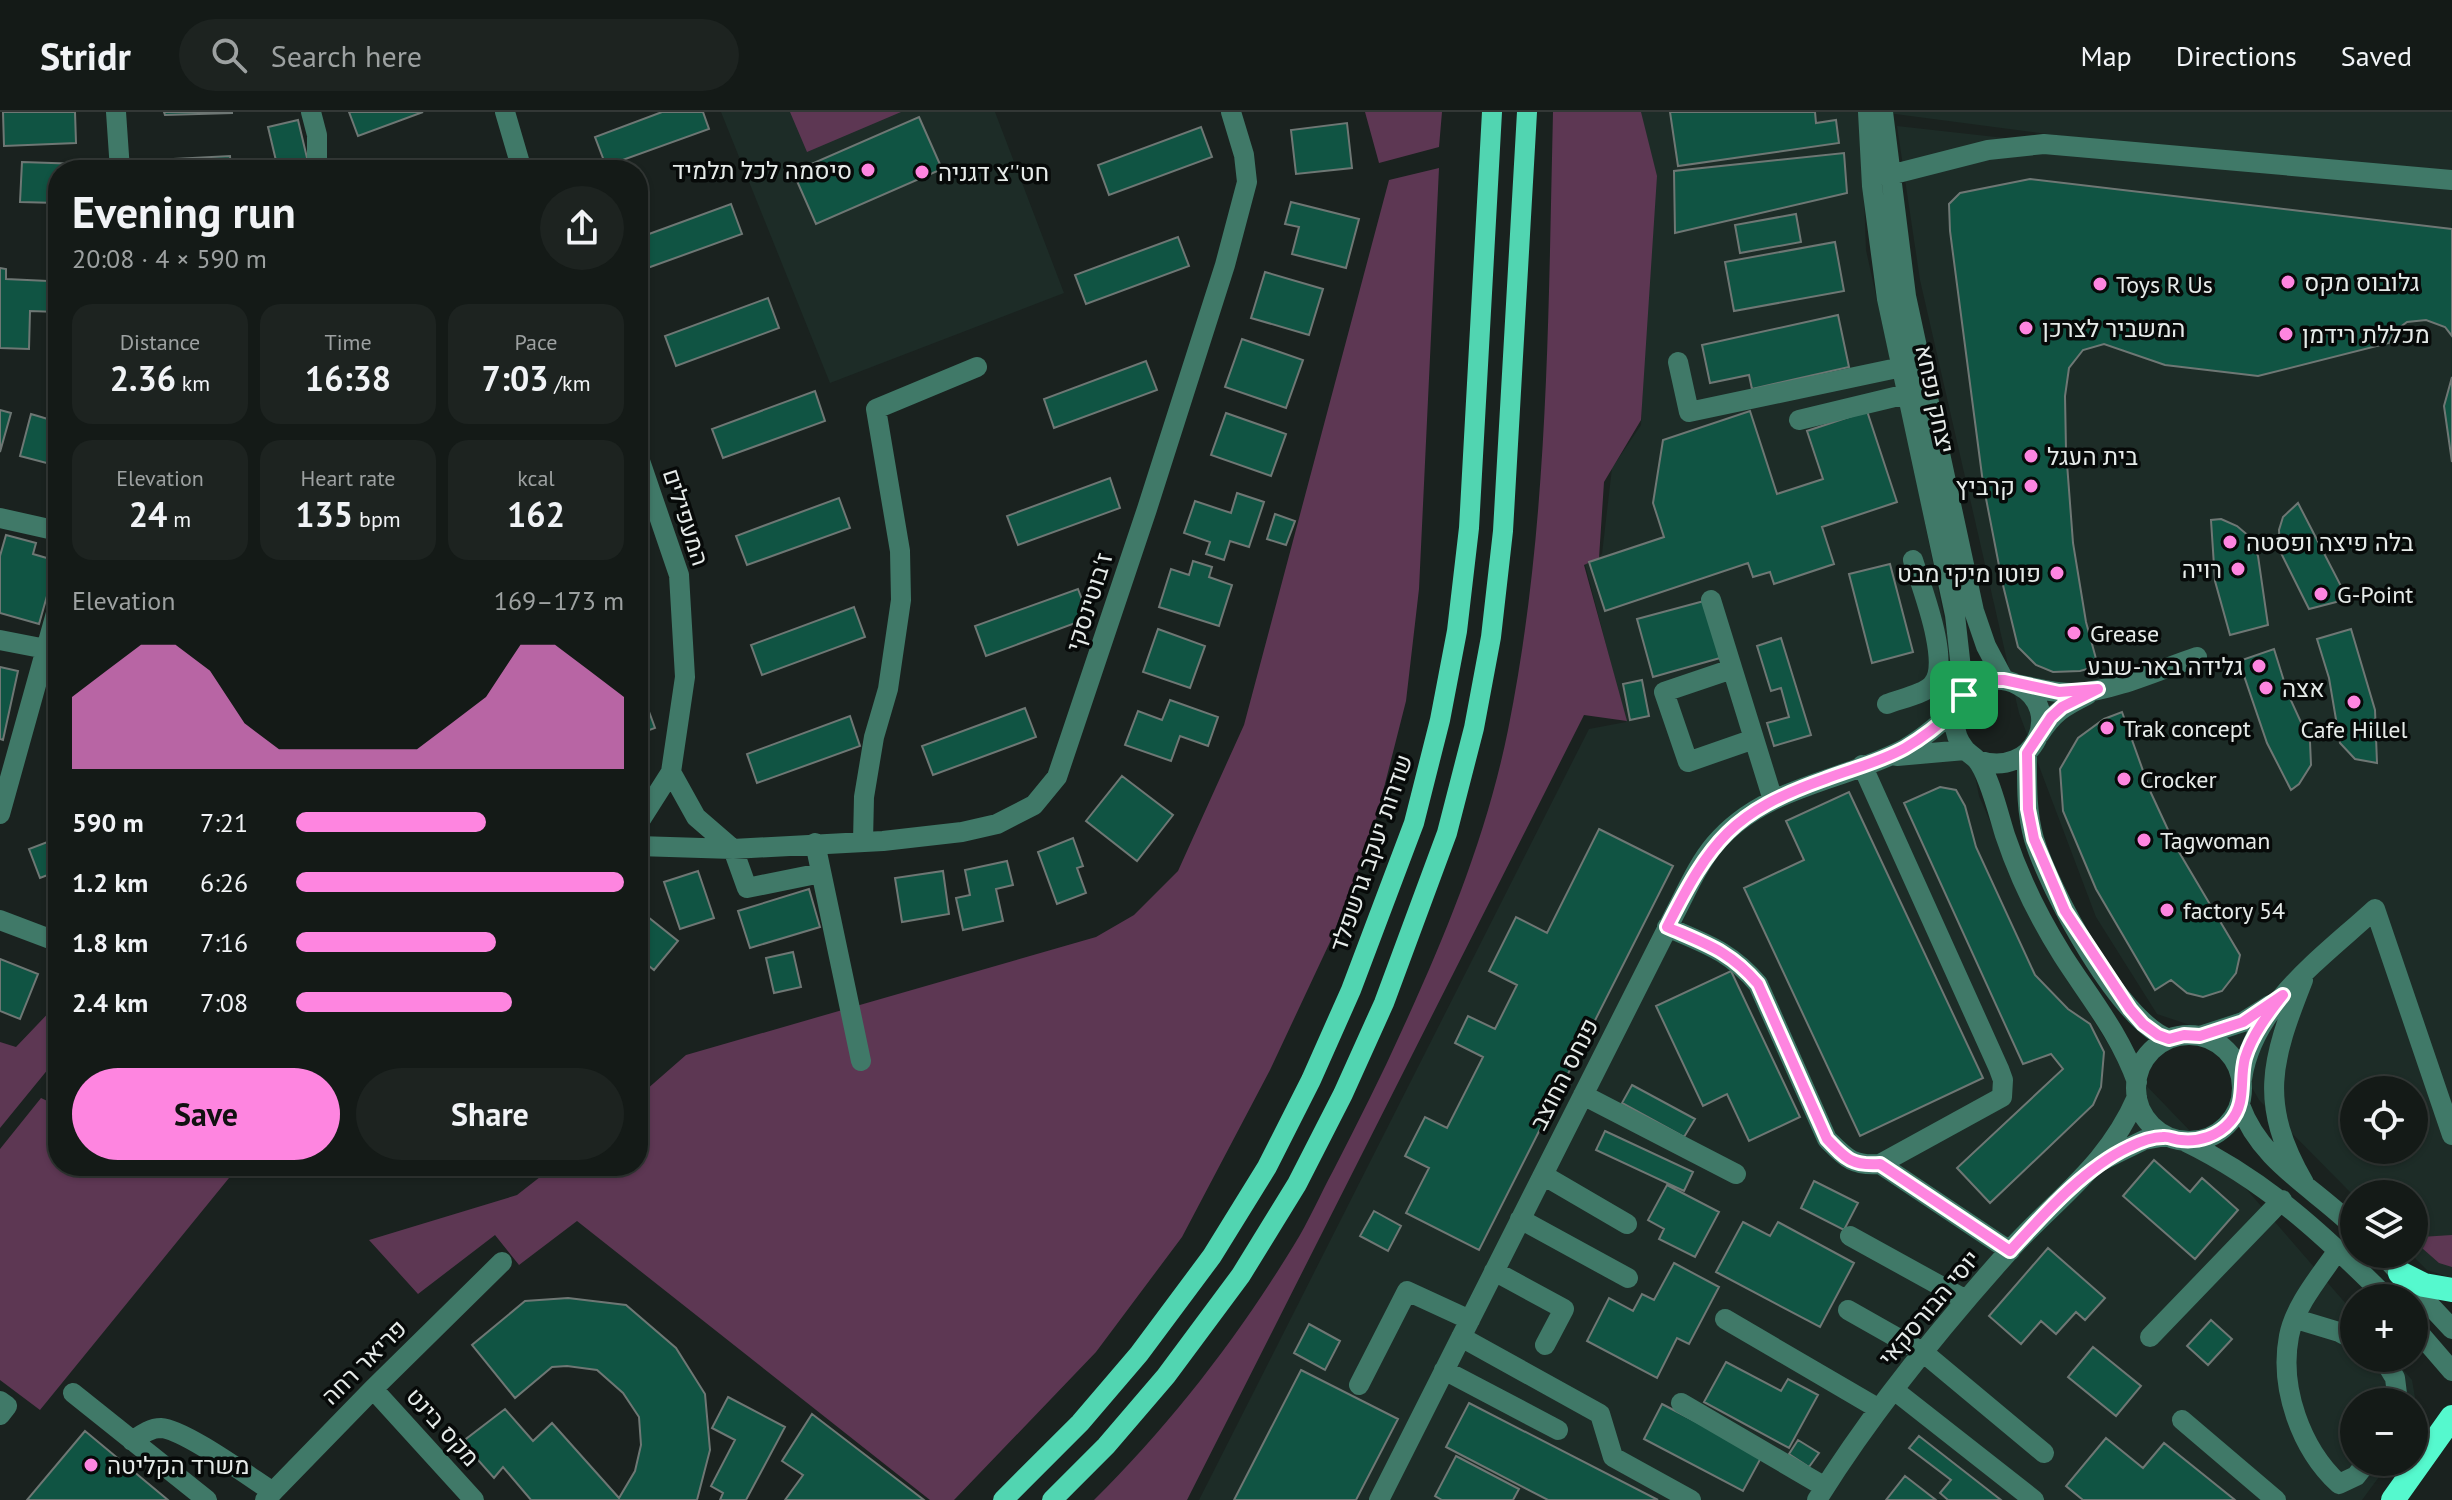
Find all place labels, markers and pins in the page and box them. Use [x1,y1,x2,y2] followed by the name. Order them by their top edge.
[672,155,852,186] place label: סיסמה לכל תלמיד
[938,157,1049,188] place label: חט''צ דגניה
[859,161,877,179] marker: סיסמה לכל תלמיד
[913,163,931,181] marker: חט''צ דגניה
[2304,267,2420,298] place label: גלובוס מקס
[2116,269,2213,300] place label: Toys R Us
[2279,273,2297,291] marker: גלובוס מקס
[2091,275,2109,293] marker: Toys R Us
[2042,313,2185,344] place label: המשביר לצרכן
[2017,319,2035,337] marker: המשביר לצרכן
[2302,319,2430,350] place label: מכללת רידמן
[2277,325,2295,343] marker: מכללת רידמן
[2047,441,2138,472] place label: בית העגל
[2022,447,2040,465] marker: בית העגל
[1956,471,2015,502] place label: קרביץ
[2022,477,2040,495] marker: קרביץ
[2246,527,2414,558] place label: בלה פיצה ופסטה
[2221,533,2239,551] marker: בלה פיצה ופסטה
[2182,554,2222,585] place label: רויה
[1897,558,2041,589] place label: פוטו מיקי מבט
[2229,560,2247,578] marker: רויה
[2048,564,2066,582] marker: פוטו מיקי מבט
[2337,579,2413,610] place label: G-Point
[2312,585,2330,603] marker: G-Point
[2090,618,2159,649] place label: Grease
[2065,624,2083,642] marker: Grease
[2087,651,2243,682] place label: גלידה באר-שבע
[2250,657,2268,675] marker: גלידה באר-שבע
[1930,661,1998,729] pin
[2282,673,2325,704] place label: אצה
[2257,679,2275,697] marker: אצה
[2345,693,2363,711] marker: Cafe Hillel
[2123,713,2251,744] place label: Trak concept
[2301,714,2407,745] place label: Cafe Hillel
[2098,719,2116,737] marker: Trak concept
[2140,764,2217,795] place label: Crocker
[2115,770,2133,788] marker: Crocker
[2160,825,2270,856] place label: Tagwoman
[2135,831,2153,849] marker: Tagwoman
[2183,895,2285,926] place label: factory 54
[2158,901,2176,919] marker: factory 54
[107,1450,249,1481] place label: משרד הקליטה
[82,1456,100,1474] marker: משרד הקליטה

